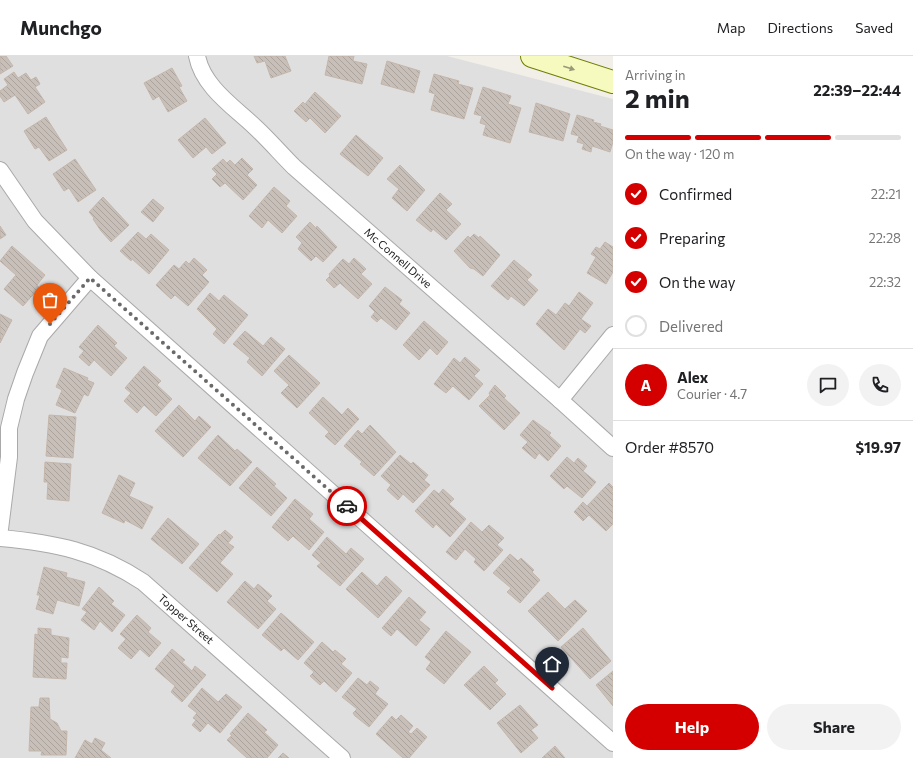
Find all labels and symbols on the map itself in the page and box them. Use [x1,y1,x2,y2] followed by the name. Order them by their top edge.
[563,65,575,71] one-way arrow
[362,225,435,290] street label: Mc Connell Drive
[33,283,67,324] pin
[327,486,367,526] courier
[156,591,217,647] street label: Topper Street
[535,647,569,688] pin

